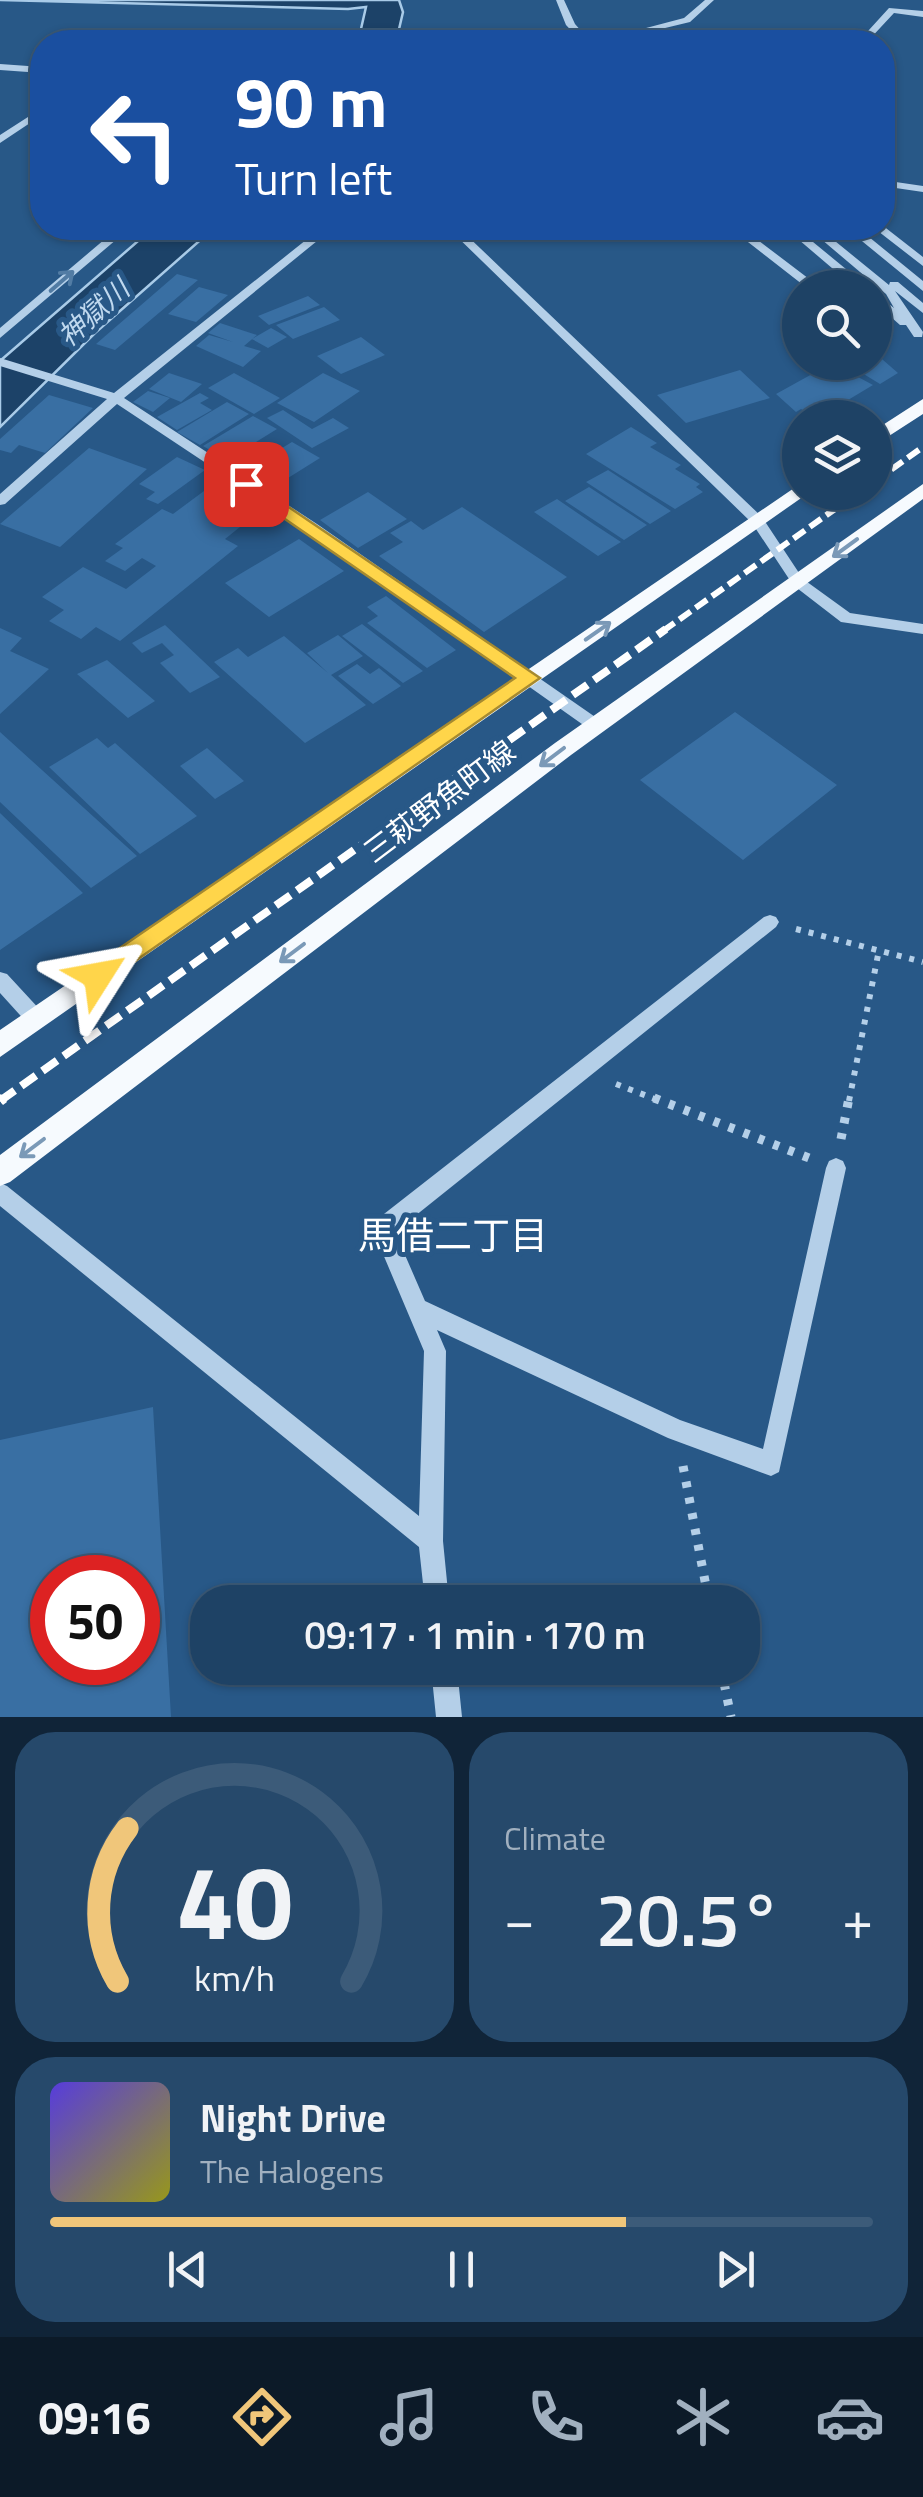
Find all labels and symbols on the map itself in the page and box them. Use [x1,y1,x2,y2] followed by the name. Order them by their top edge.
[47,266,141,356] water label: 神獄川
[49,269,74,292] one-way arrow
[204,442,289,527] pin
[831,537,859,558] one-way arrow
[584,621,612,642] one-way arrow
[353,728,525,874] street label: 三萩野魚町線
[539,747,566,768] one-way arrow
[46,924,150,1028] position arrow
[279,942,306,963] one-way arrow
[19,1137,46,1158] one-way arrow
[358,1206,548,1264] district label: 馬借二丁目
[30,1555,160,1685] speed limit sign: 50

